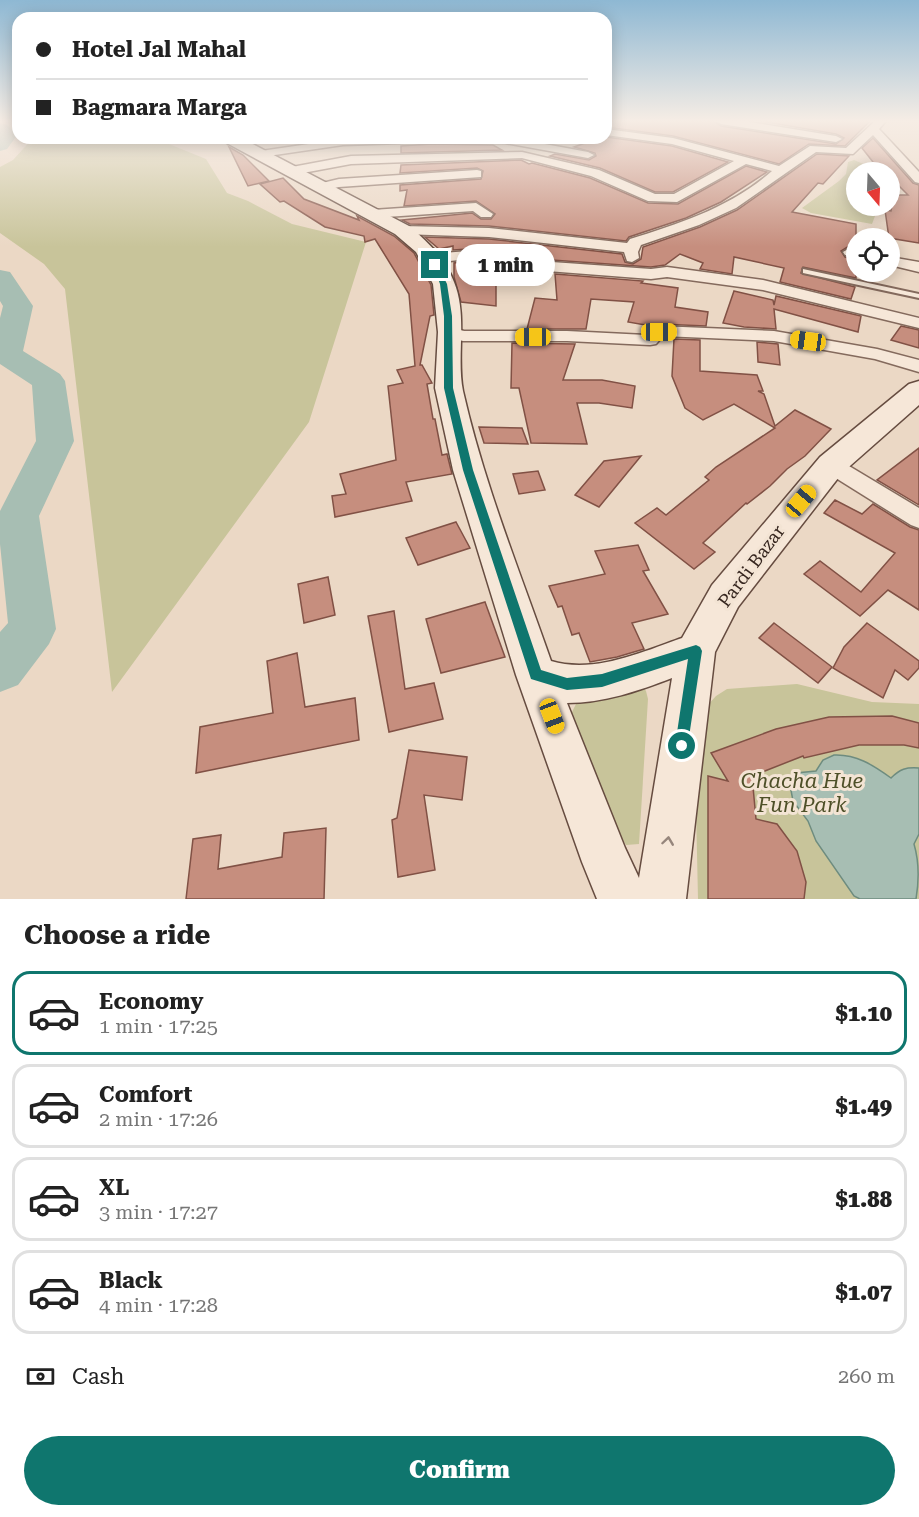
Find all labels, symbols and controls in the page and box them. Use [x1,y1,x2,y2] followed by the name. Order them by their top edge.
[72,37,246,62] text: Hotel Jal Mahal
[72,95,247,120] text: Bagmara Marga
[846,162,900,216] north arrow
[846,162,900,282] map controls
[846,228,900,282] button: locate
[456,244,555,286] callout: 1 min
[421,251,448,278] route end
[477,253,534,277] text: 1 min
[641,323,677,341] car
[515,328,551,346] car
[789,330,827,352] car
[783,481,819,521] car
[713,521,789,611] street label: Pardi Bazar
[537,696,567,736] car
[668,732,695,759] route start
[741,769,863,817] park label: Chacha Hue Fun Park
[662,836,674,846] one-way arrow
[24,919,210,951] text: Choose a ride
[27,986,81,1040] icon: car
[99,989,203,1014] text: Economy
[835,1001,892,1026] text: $1.10
[99,1014,218,1038] text: 1 min · 17:25
[27,1079,81,1133] icon: car
[99,1082,192,1107] text: Comfort
[835,1094,892,1119] text: $1.49
[99,1107,218,1131] text: 2 min · 17:26
[27,1172,81,1226] icon: car
[99,1175,129,1200] text: XL
[835,1187,892,1212] text: $1.88
[99,1200,218,1224] text: 3 min · 17:27
[27,1265,81,1319] icon: car
[99,1268,163,1293] text: Black
[835,1280,892,1305] text: $1.07
[99,1293,218,1317] text: 4 min · 17:28
[24,1360,57,1393] icon: cash
[72,1364,124,1389] text: Cash
[838,1364,895,1388] text: 260 m
[24,1436,895,1505] button: Confirm

